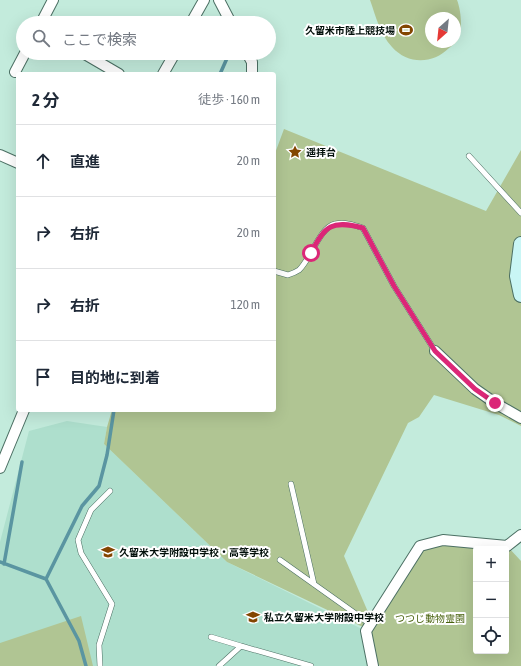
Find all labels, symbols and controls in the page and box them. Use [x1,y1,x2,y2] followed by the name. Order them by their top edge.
[425,12,461,48] north arrow
[16,16,276,60] search box
[398,22,414,38] sports icon: 久留米市陸上競技場
[305,25,395,36] place label: 久留米市陸上競技場
[30,27,52,49] icon: search
[62,31,137,48] text: ここで検索
[32,90,59,110] text: 2 分
[198,92,260,107] text: 徒歩 · 160 m
[287,144,303,160] place icon: 遥拝台
[306,147,336,158] place label: 遥拝台
[32,150,54,172] icon: ahead
[70,153,100,170] text: 直進
[237,153,260,168] text: 20 m
[32,222,54,244] icon: right
[70,225,100,242] text: 右折
[237,225,260,240] text: 20 m
[302,244,320,262] route start
[32,294,54,316] icon: right
[70,297,100,314] text: 右折
[231,297,260,312] text: 120 m
[32,366,54,388] icon: arrive
[70,369,160,386] text: 目的地に到着
[486,394,504,412] route end
[100,544,116,560] school or university icon: 久留米大学附設中学校・高等学校
[473,546,509,654] map controls
[473,546,509,582] button: +
[119,547,269,558] place label: 久留米大学附設中学校・高等学校
[473,582,509,618] button: −
[245,609,261,625] school or university icon: 私立久留米大学附設中学校
[264,612,384,623] place label: 私立久留米大学附設中学校
[395,613,465,624] park label: つつじ動物霊園
[473,618,509,654] button: locate

